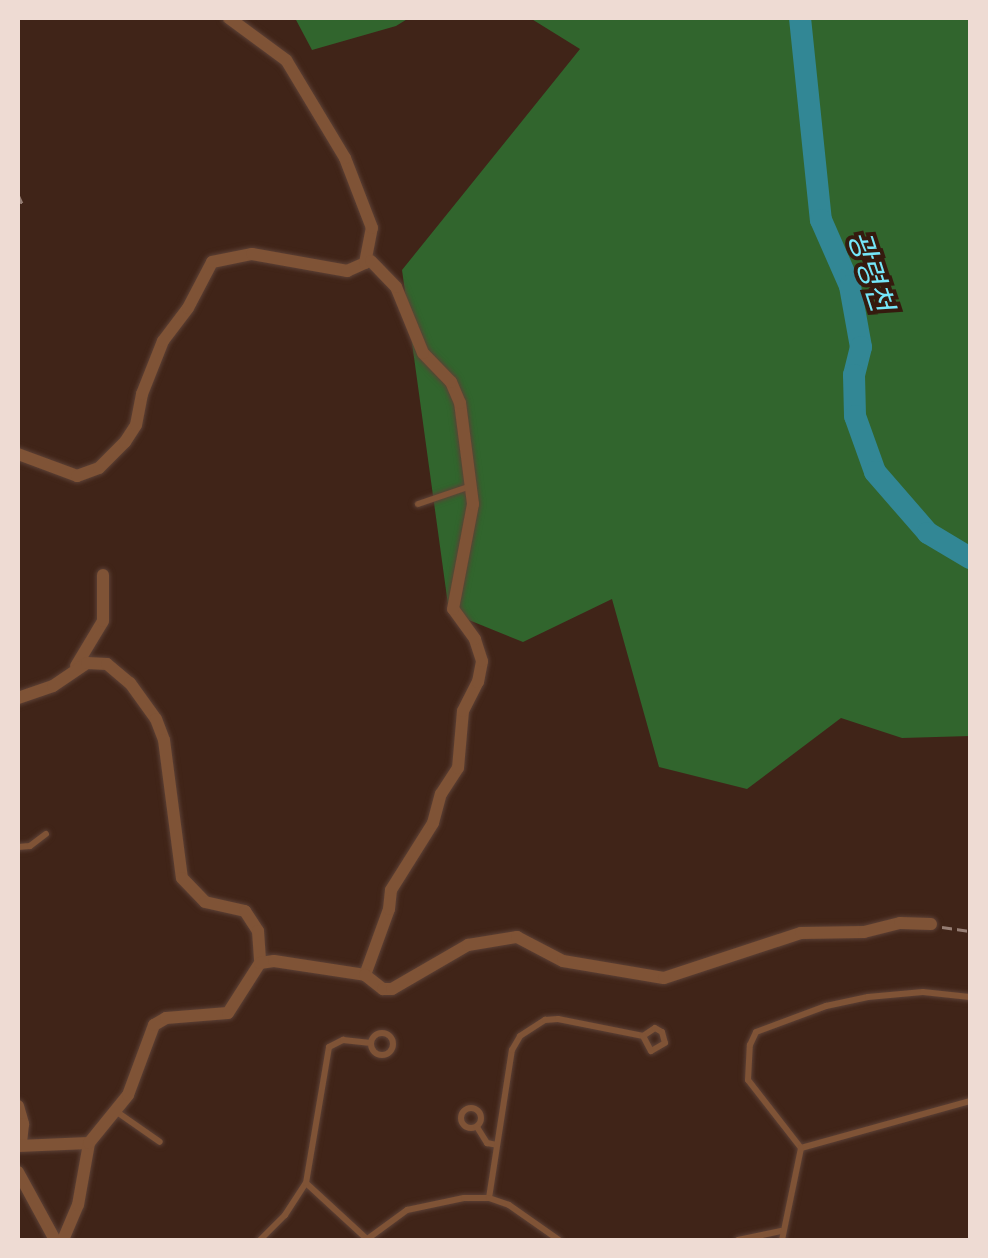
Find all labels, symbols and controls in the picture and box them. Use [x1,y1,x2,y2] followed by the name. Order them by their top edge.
[840,226,900,316] water label: 광령천

